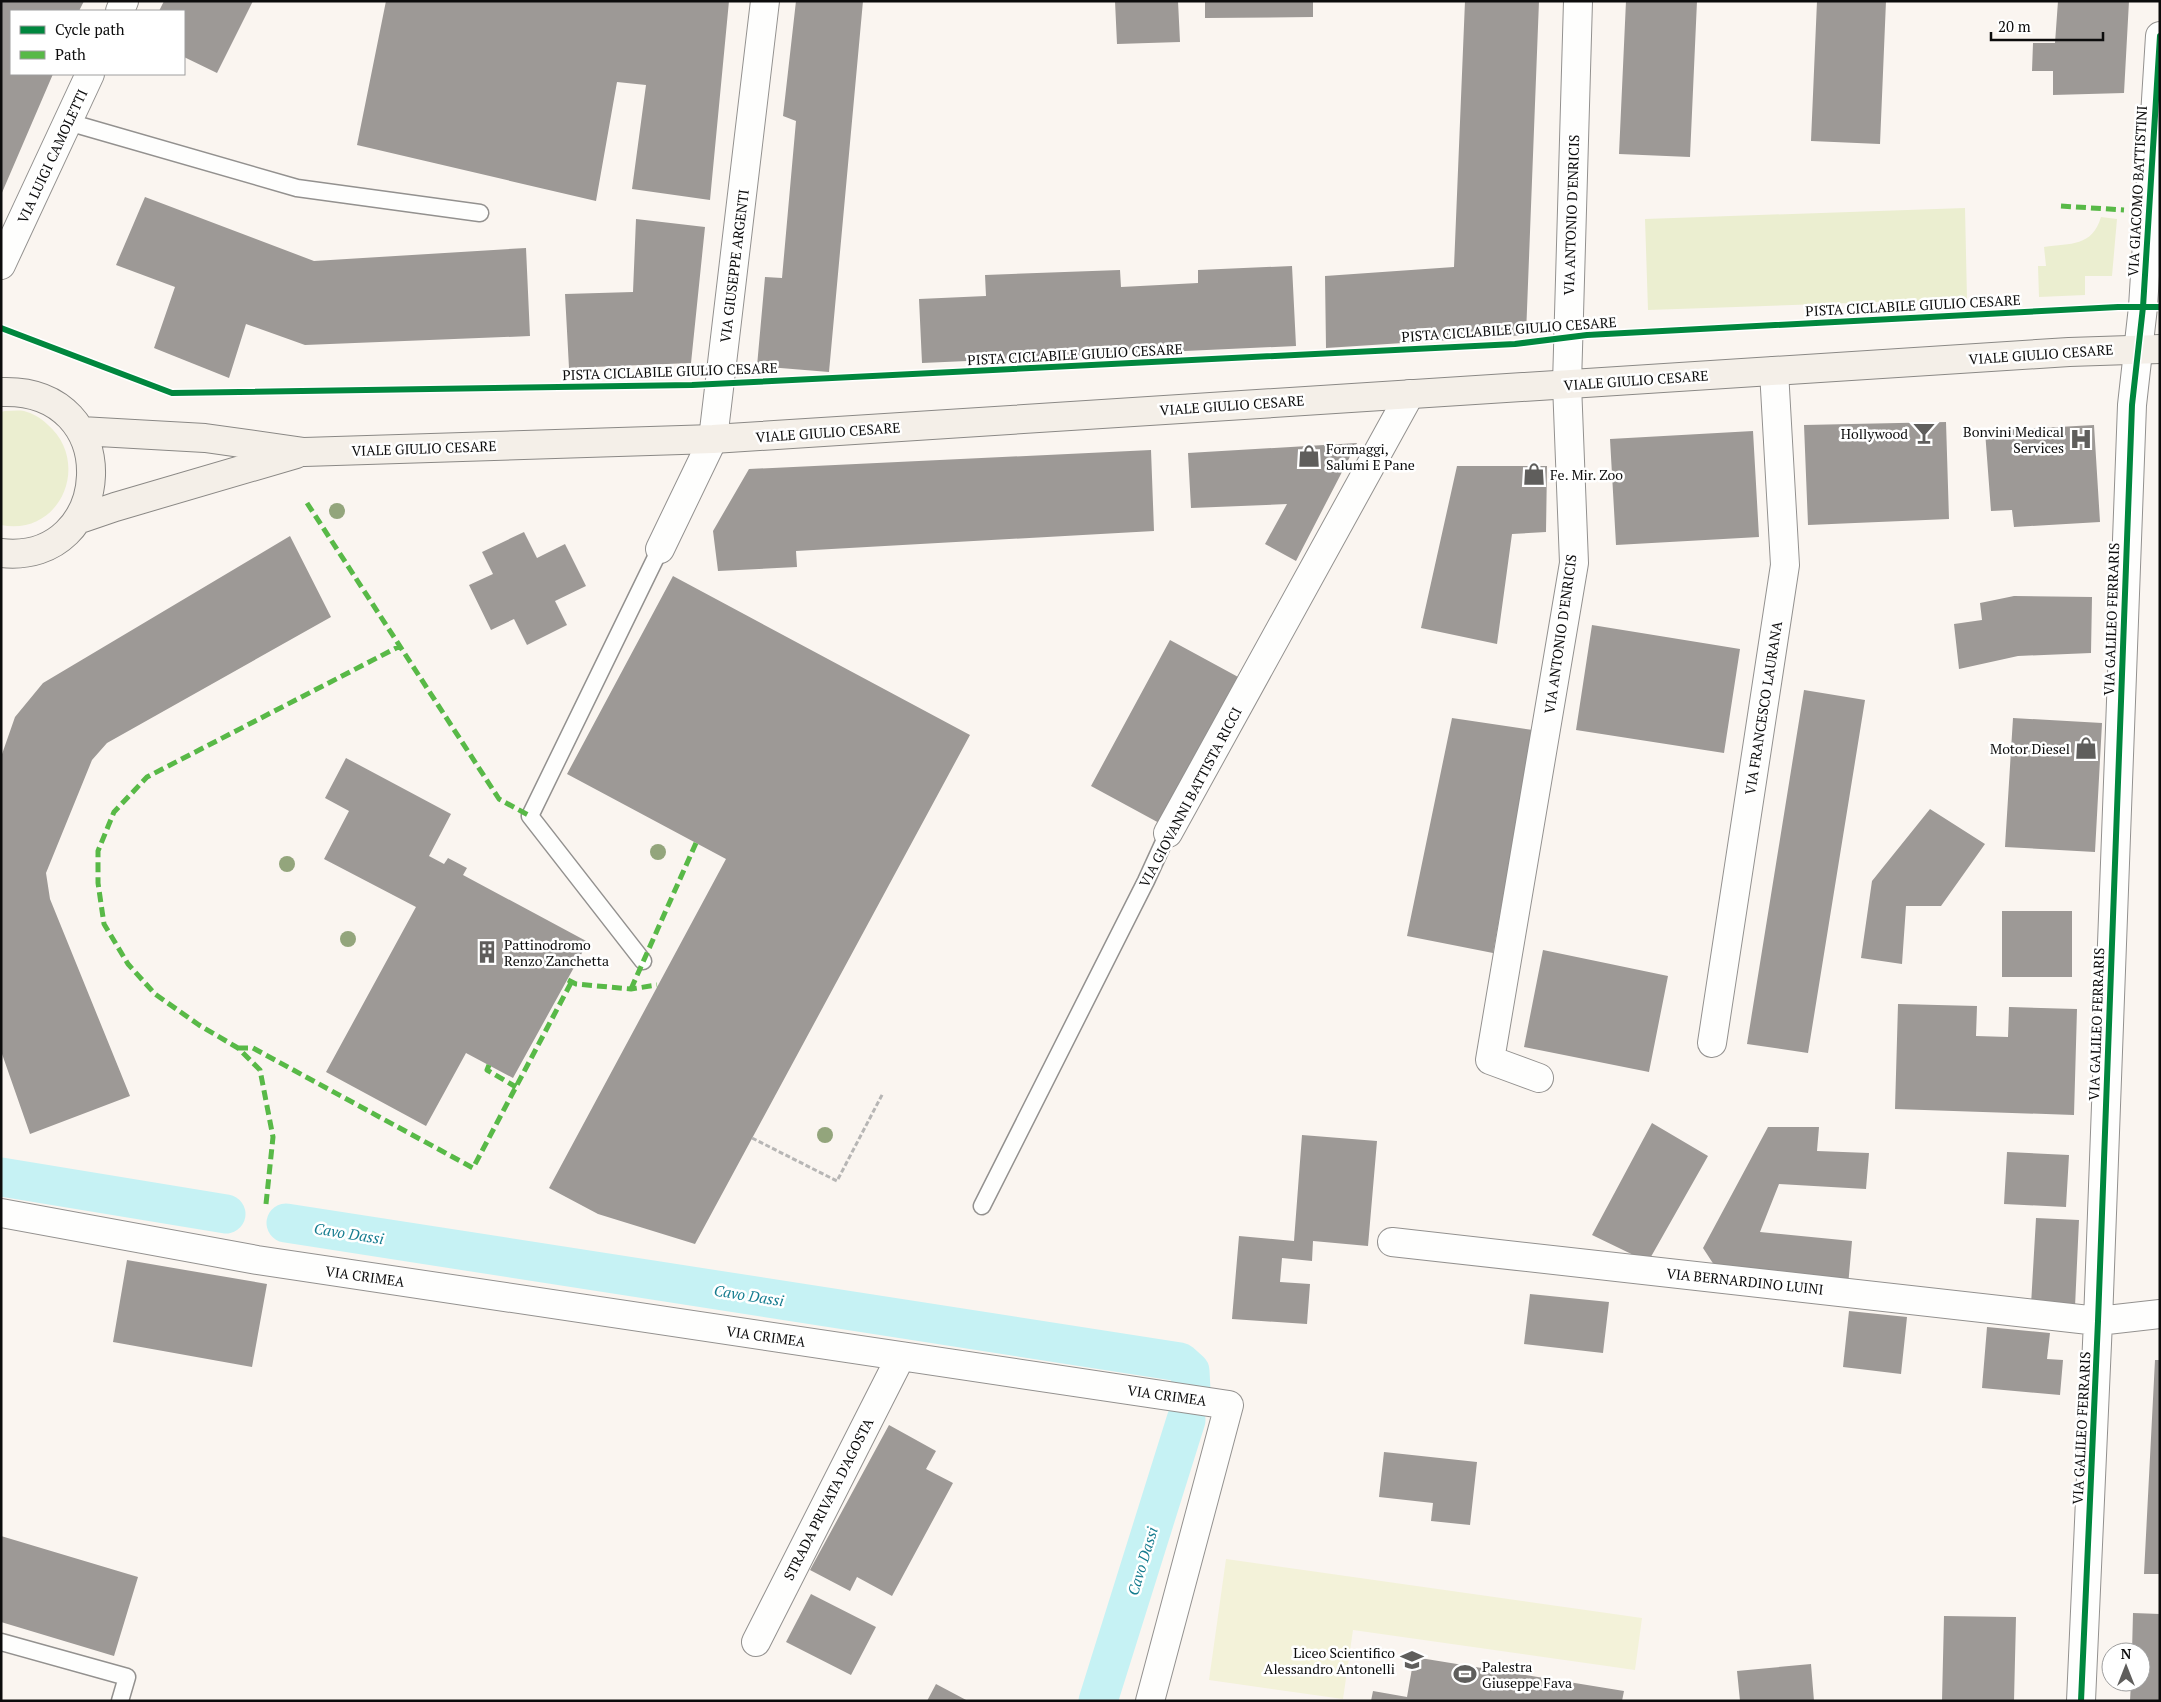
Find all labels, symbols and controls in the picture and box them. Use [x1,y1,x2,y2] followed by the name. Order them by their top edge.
[10,10,185,75] legend
[1991,10,2104,42] scale bar
[1998,16,2031,36] text: 20 m
[55,19,125,39] text: Cycle path
[55,44,86,64] text: Path
[13,86,91,226] street label: VIA LUIGI CAMOLETTI
[2123,105,2151,277] street label: VIA GIACOMO BATTISTINI
[1559,134,1583,296] street label: VIA ANTONIO D'ENRICIS
[715,188,753,344] street label: VIA GIUSEPPE ARGENTI
[1805,290,2021,320] street label: PISTA CICLABILE GIULIO CESARE
[1401,312,1617,346] street label: PISTA CICLABILE GIULIO CESARE
[967,339,1183,369] street label: PISTA CICLABILE GIULIO CESARE
[1968,339,2114,369] street label: VIALE GIULIO CESARE
[562,358,778,384] street label: PISTA CICLABILE GIULIO CESARE
[1563,365,1709,395] street label: VIALE GIULIO CESARE
[1159,390,1305,420] street label: VIALE GIULIO CESARE
[755,417,901,447] street label: VIALE GIULIO CESARE
[1911,420,1937,446] bar icon: Hollywood
[1963,422,2064,457] place label: Bonvini Medical Services
[1841,424,1908,443] place label: Hollywood
[2068,426,2094,452] hospital icon: Bonvini Medical Services
[351,436,497,460] street label: VIALE GIULIO CESARE
[1326,439,1415,474] place label: Formaggi, Salumi E Pane
[1296,443,1322,469] shop icon: Formaggi, Salumi E Pane
[1521,461,1547,487] shop icon: Fe. Mir. Zoo
[1550,465,1623,484] place label: Fe. Mir. Zoo
[2099,542,2123,696] street label: VIA GALILEO FERRARIS
[1539,553,1581,715] street label: VIA ANTONIO D'ENRICIS
[1740,619,1786,796] street label: VIA FRANCESCO LAURANA
[1134,703,1246,890] street label: VIA GIOVANNI BATTISTA RICCI
[2073,735,2099,761] shop icon: Motor Diesel
[1990,739,2070,758] place label: Motor Diesel
[504,935,609,970] place label: Pattinodromo Renzo Zanchetta
[474,939,500,965] building icon: Pattinodromo Renzo Zanchetta
[2084,947,2108,1101] street label: VIA GALILEO FERRARIS
[313,1218,386,1249] water label: Cavo Dassi
[324,1261,406,1291] street label: VIA CRIMEA
[1666,1263,1824,1299] street label: VIA BERNARDINO LUINI
[713,1280,786,1311] water label: Cavo Dassi
[725,1321,807,1351] street label: VIA CRIMEA
[2068,1351,2094,1505] street label: VIA GALILEO FERRARIS
[1126,1380,1208,1410] street label: VIA CRIMEA
[779,1414,877,1583] street label: STRADA PRIVATA D'AGOSTA
[1122,1524,1162,1598] water label: Cavo Dassi
[2101,1642,2151,1692] north arrow
[1264,1643,1395,1678] place label: Liceo Scientifico Alessandro Antonelli
[2121,1644,2132,1663] text: N
[1399,1647,1425,1673] school or university icon: Liceo Scientifico Alessandro Antonelli
[1482,1657,1572,1692] place label: Palestra Giuseppe Fava
[1452,1661,1478,1687] sports icon: Palestra Giuseppe Fava

